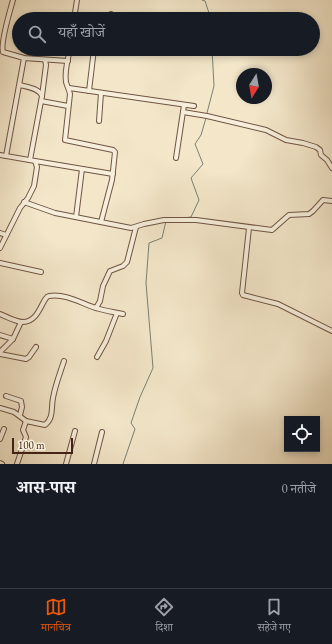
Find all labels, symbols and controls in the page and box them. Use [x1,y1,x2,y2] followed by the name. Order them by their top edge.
[12,12,320,56] search box
[58,22,105,41] text: यहाँ खोजें
[26,23,48,45] icon: search
[236,68,272,104] north arrow
[284,416,320,452] map controls
[284,416,320,452] button: locate
[12,436,73,455] scale bar
[18,438,45,452] text: 100 m
[16,476,75,498] text: आस-पास
[282,480,316,497] text: 0 नतीजे
[41,596,71,638] tab: मानचित्र
[153,596,175,638] tab: दिशा
[257,596,291,638] tab: सहेजे गए

